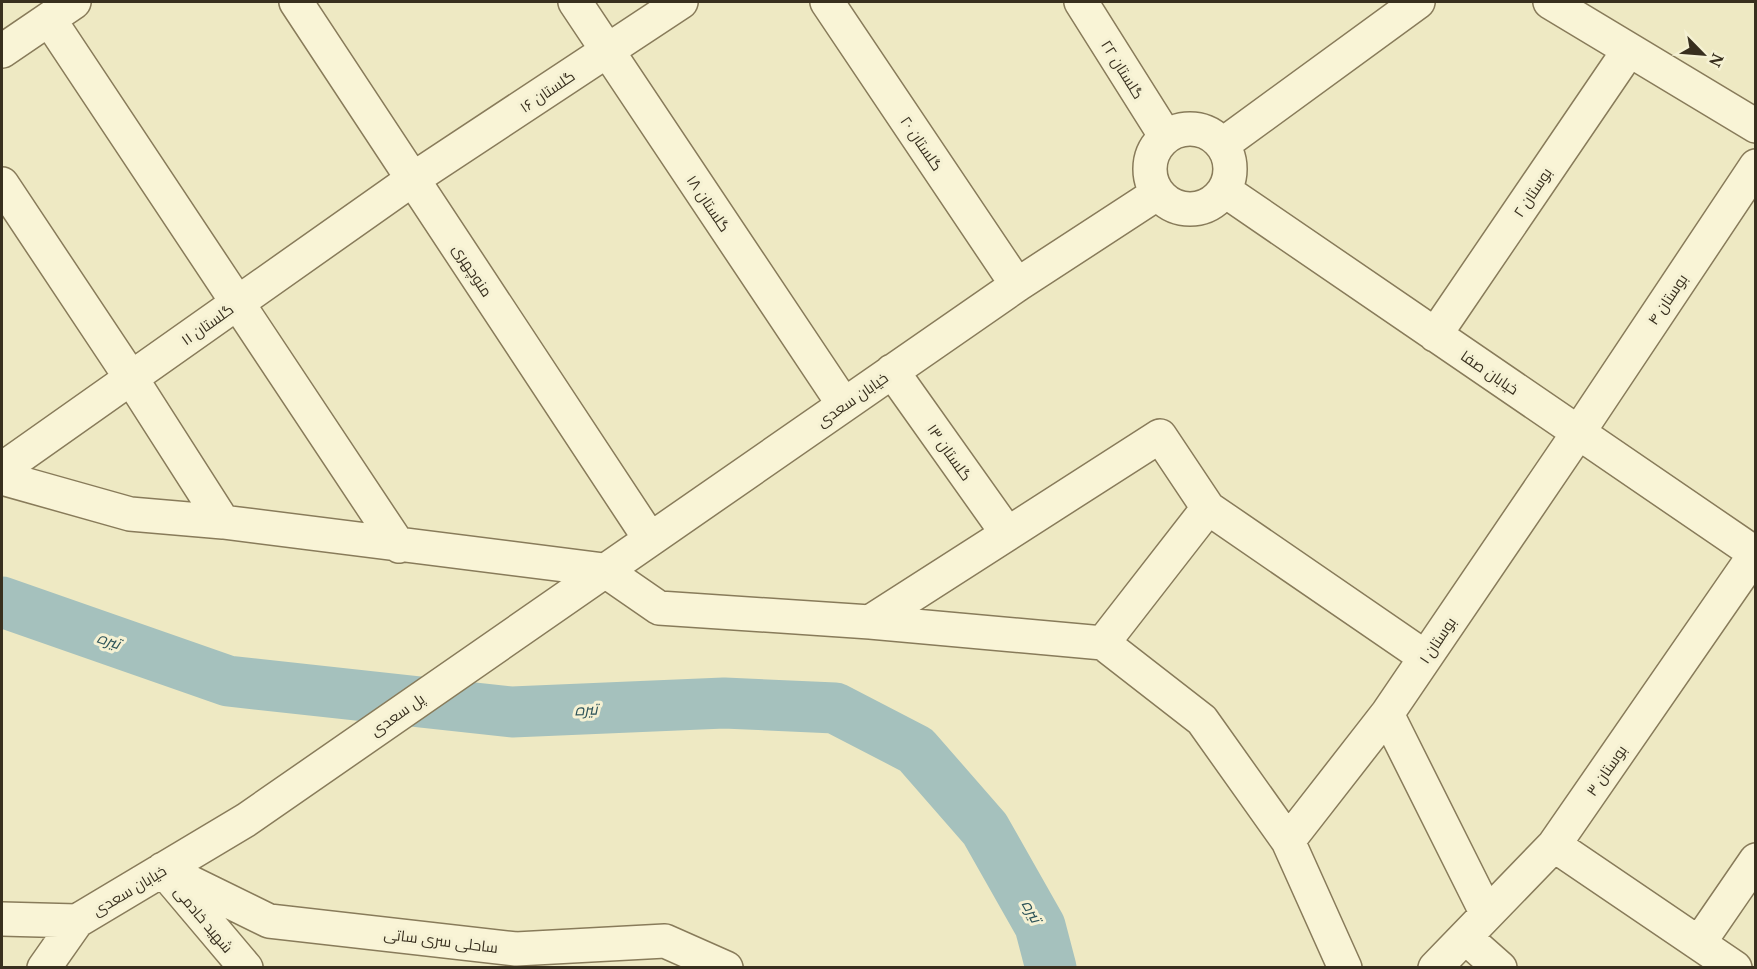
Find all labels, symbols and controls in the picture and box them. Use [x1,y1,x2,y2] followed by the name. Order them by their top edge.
[1673,24,1733,84] north arrow
[1096,36,1149,103] street label: گلستان ۲۲
[1704,50,1729,71] text: N
[516,65,579,118] street label: گلستان ۱۶
[896,112,948,175] street label: گلستان ۲۰
[1508,163,1557,221] street label: بوستان ۲
[682,171,735,236] street label: گلستان ۱۸
[448,240,497,301] street label: منوچهری
[1643,269,1692,329] street label: بوستان ۴
[177,299,238,350] street label: گلستان ۱۱
[1457,345,1523,400] street label: خیابان صفا
[812,367,892,432] street label: خیابان سعدی
[922,420,977,485] street label: گلستان ۱۳
[1414,613,1461,668] street label: بوستان ۱
[94,626,126,655] water label: تيره
[366,688,429,741] street label: پل سعدی
[574,698,601,720] water label: تيره
[1581,741,1632,800] street label: بوستان ۳
[88,860,170,921] street label: خیابان سعدی
[169,881,238,957] street label: شهید خادمی
[1017,896,1049,929] water label: تيره
[383,923,499,958] street label: ساحلی سری ساتی

